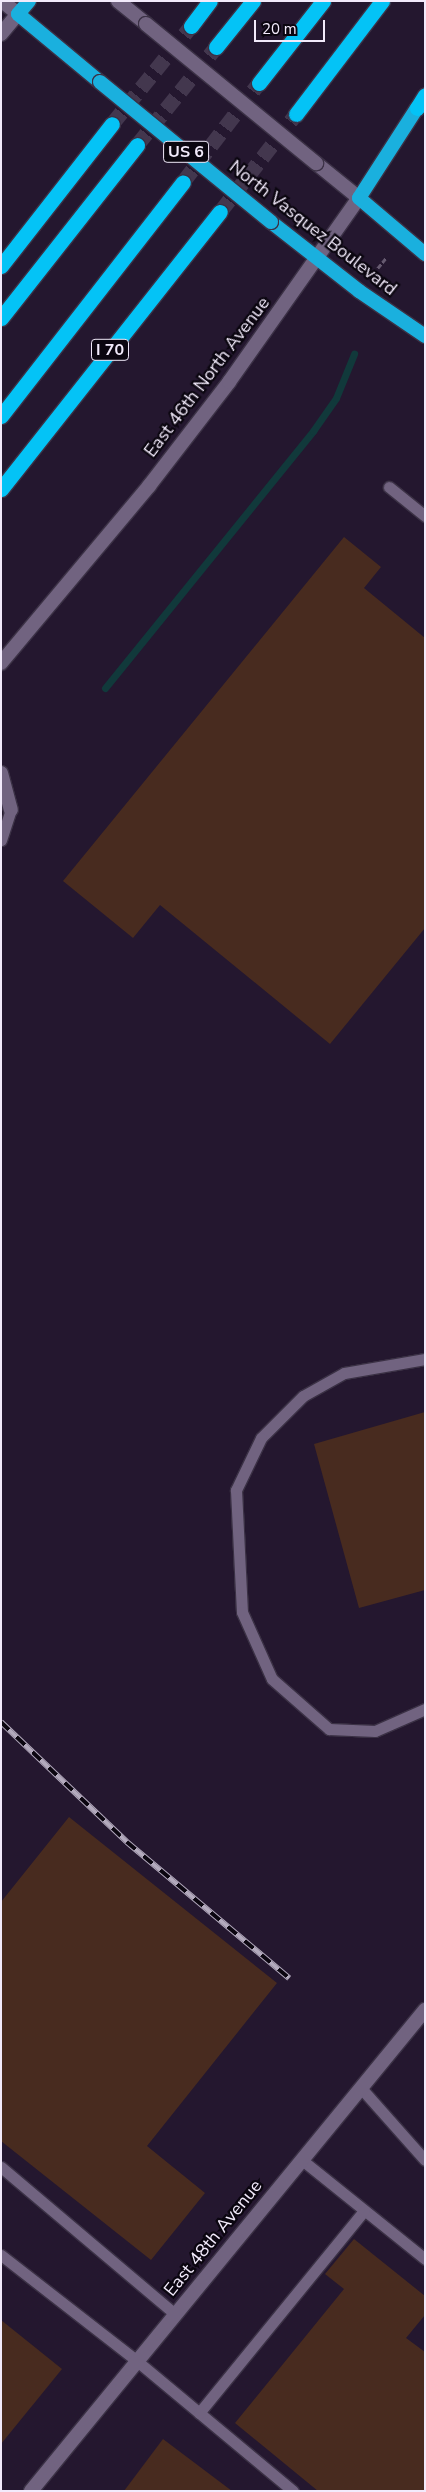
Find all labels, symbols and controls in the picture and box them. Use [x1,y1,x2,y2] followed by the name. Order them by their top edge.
[256,10,327,42] scale bar
[262,19,297,39] text: 20 m
[162,138,210,166] road number: US 6
[225,156,401,300] street label: North Vasquez Boulevard
[140,293,274,461] street label: East 46th North Avenue
[90,336,130,364] road number: I 70
[159,2175,267,2301] street label: East 48th Avenue

